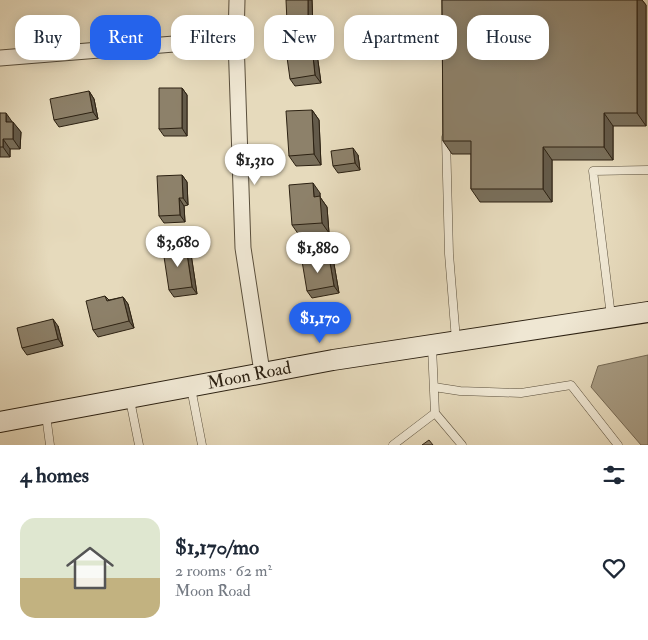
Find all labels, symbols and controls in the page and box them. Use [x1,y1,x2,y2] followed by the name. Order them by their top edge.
[15,15,80,60] chip: Buy
[90,15,161,60] chip: Rent
[171,15,254,60] chip: Filters
[264,15,334,60] chip: New
[344,15,457,60] chip: Apartment
[467,15,549,60] chip: House
[214,144,296,186] pin: $1,310
[236,150,274,170] text: $1,310
[137,226,219,268] pin: $3,680
[157,232,199,252] text: $3,680
[277,232,359,274] pin: $1,880
[297,238,339,258] text: $1,880
[279,302,361,344] pin: $1,170
[300,308,340,328] text: $1,170
[205,356,293,395] street label: Moon Road
[600,461,628,489] icon: filters
[20,462,89,489] text: 4 homes
[175,534,259,561] text: $1,170/mo
[60,538,120,598] icon: home
[600,554,628,582] icon: heart
[175,561,272,581] text: 2 rooms · 62 m²
[175,581,251,601] text: Moon Road

